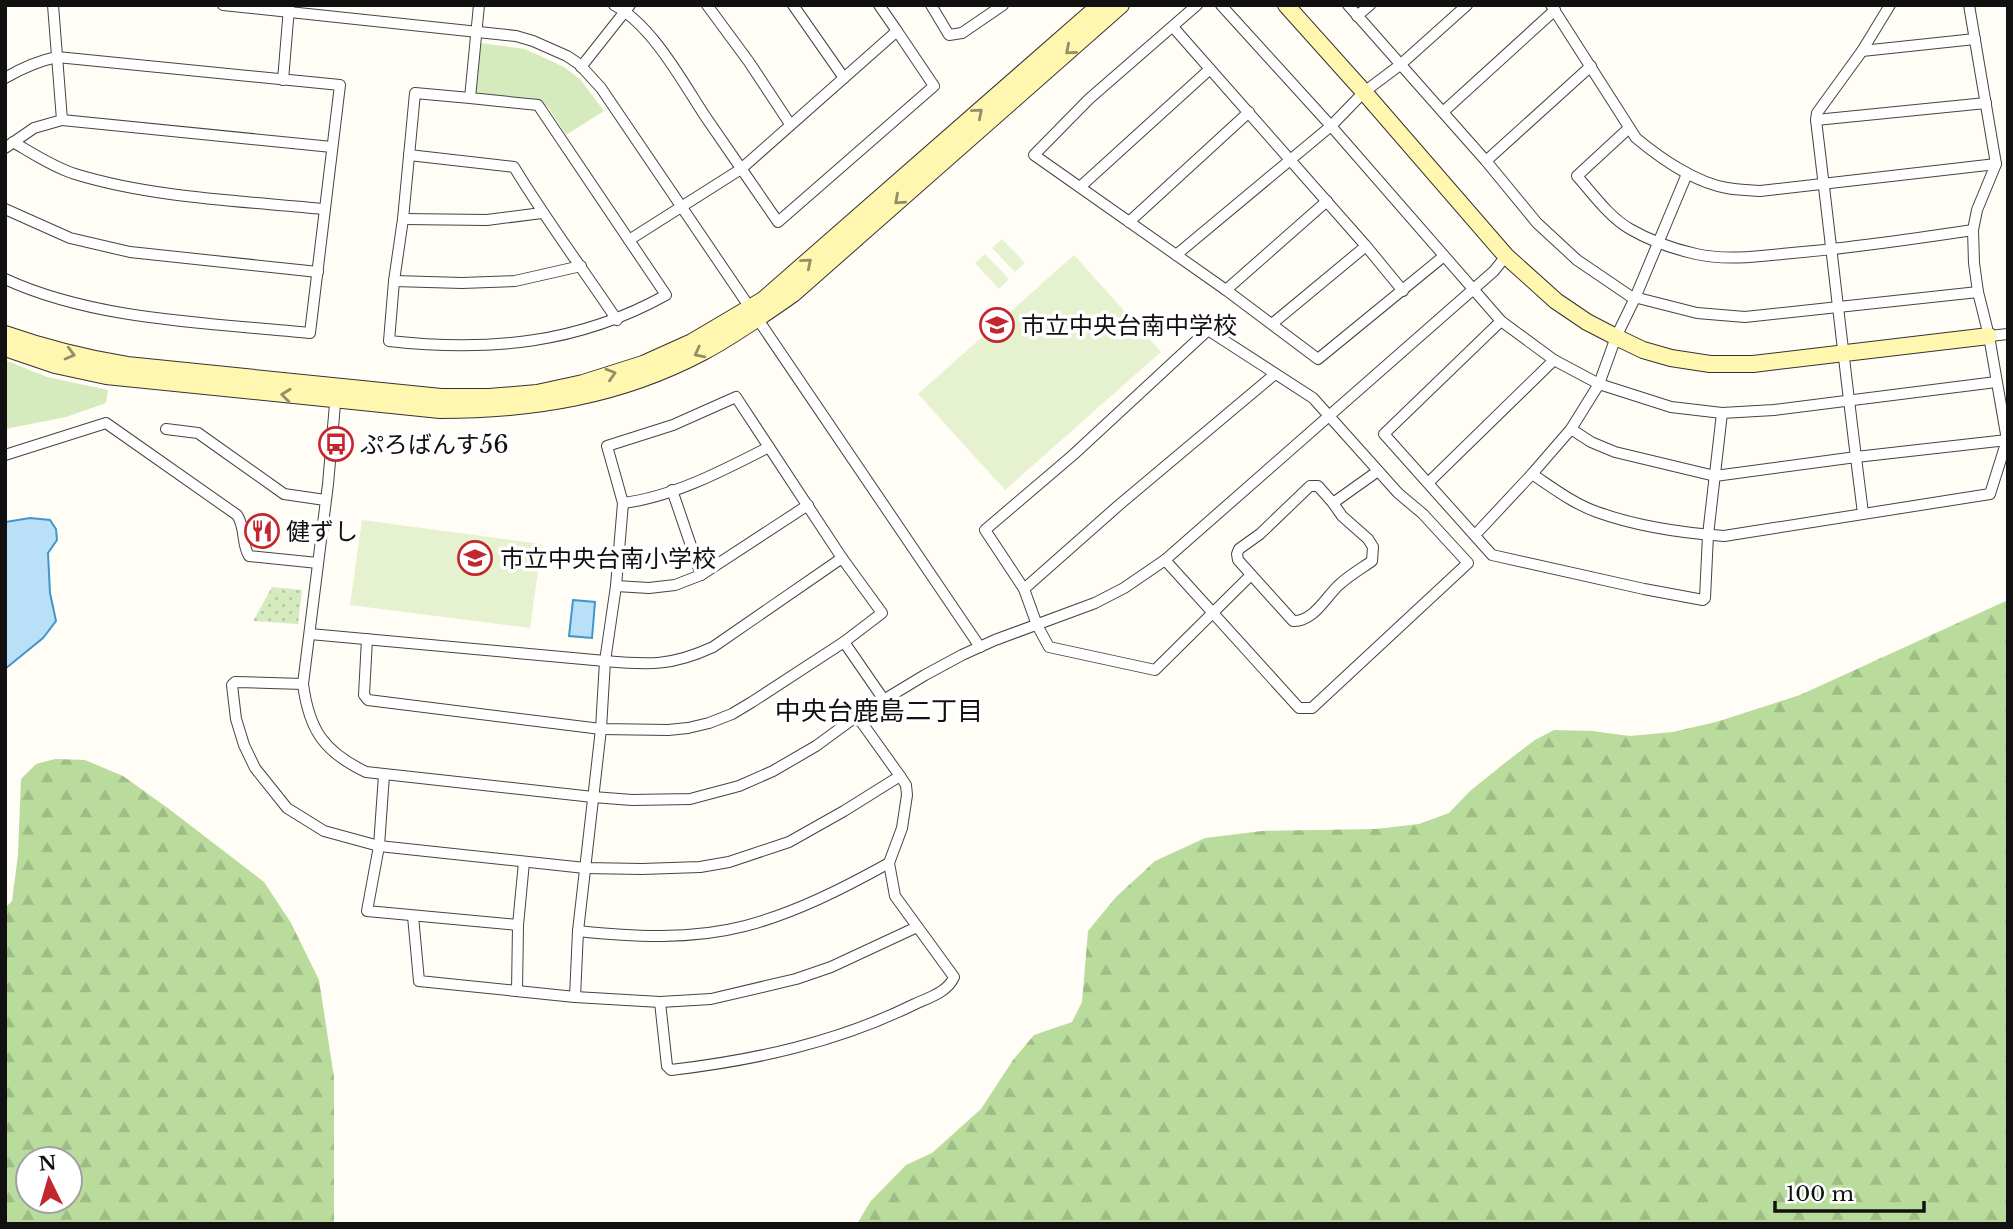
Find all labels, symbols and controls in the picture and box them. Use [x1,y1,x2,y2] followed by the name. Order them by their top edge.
[1065,42,1078,54] one-way arrow
[970,109,983,121] one-way arrow
[894,192,907,204] one-way arrow
[799,259,812,271] one-way arrow
[978,306,1016,344] school or university icon: 市立中央台南中学校
[1021,311,1237,340] place label: 市立中央台南中学校
[694,344,706,358] one-way arrow
[64,346,76,360] one-way arrow
[605,368,617,383] one-way arrow
[280,388,292,403] one-way arrow
[317,425,355,463] bus stop icon: ぷろばんす56
[360,430,509,459] place label: ぷろばんす56
[243,512,281,550] restaurant icon: 健ずし
[286,517,358,546] place label: 健ずし
[456,539,494,577] school or university icon: 市立中央台南小学校
[500,544,716,573] place label: 市立中央台南小学校
[775,695,983,727] district label: 中央台鹿島二丁目
[14,1145,84,1215] north arrow
[38,1151,58,1176] text: N
[1775,1170,1924,1214] scale bar
[1786,1181,1854,1207] text: 100 m

